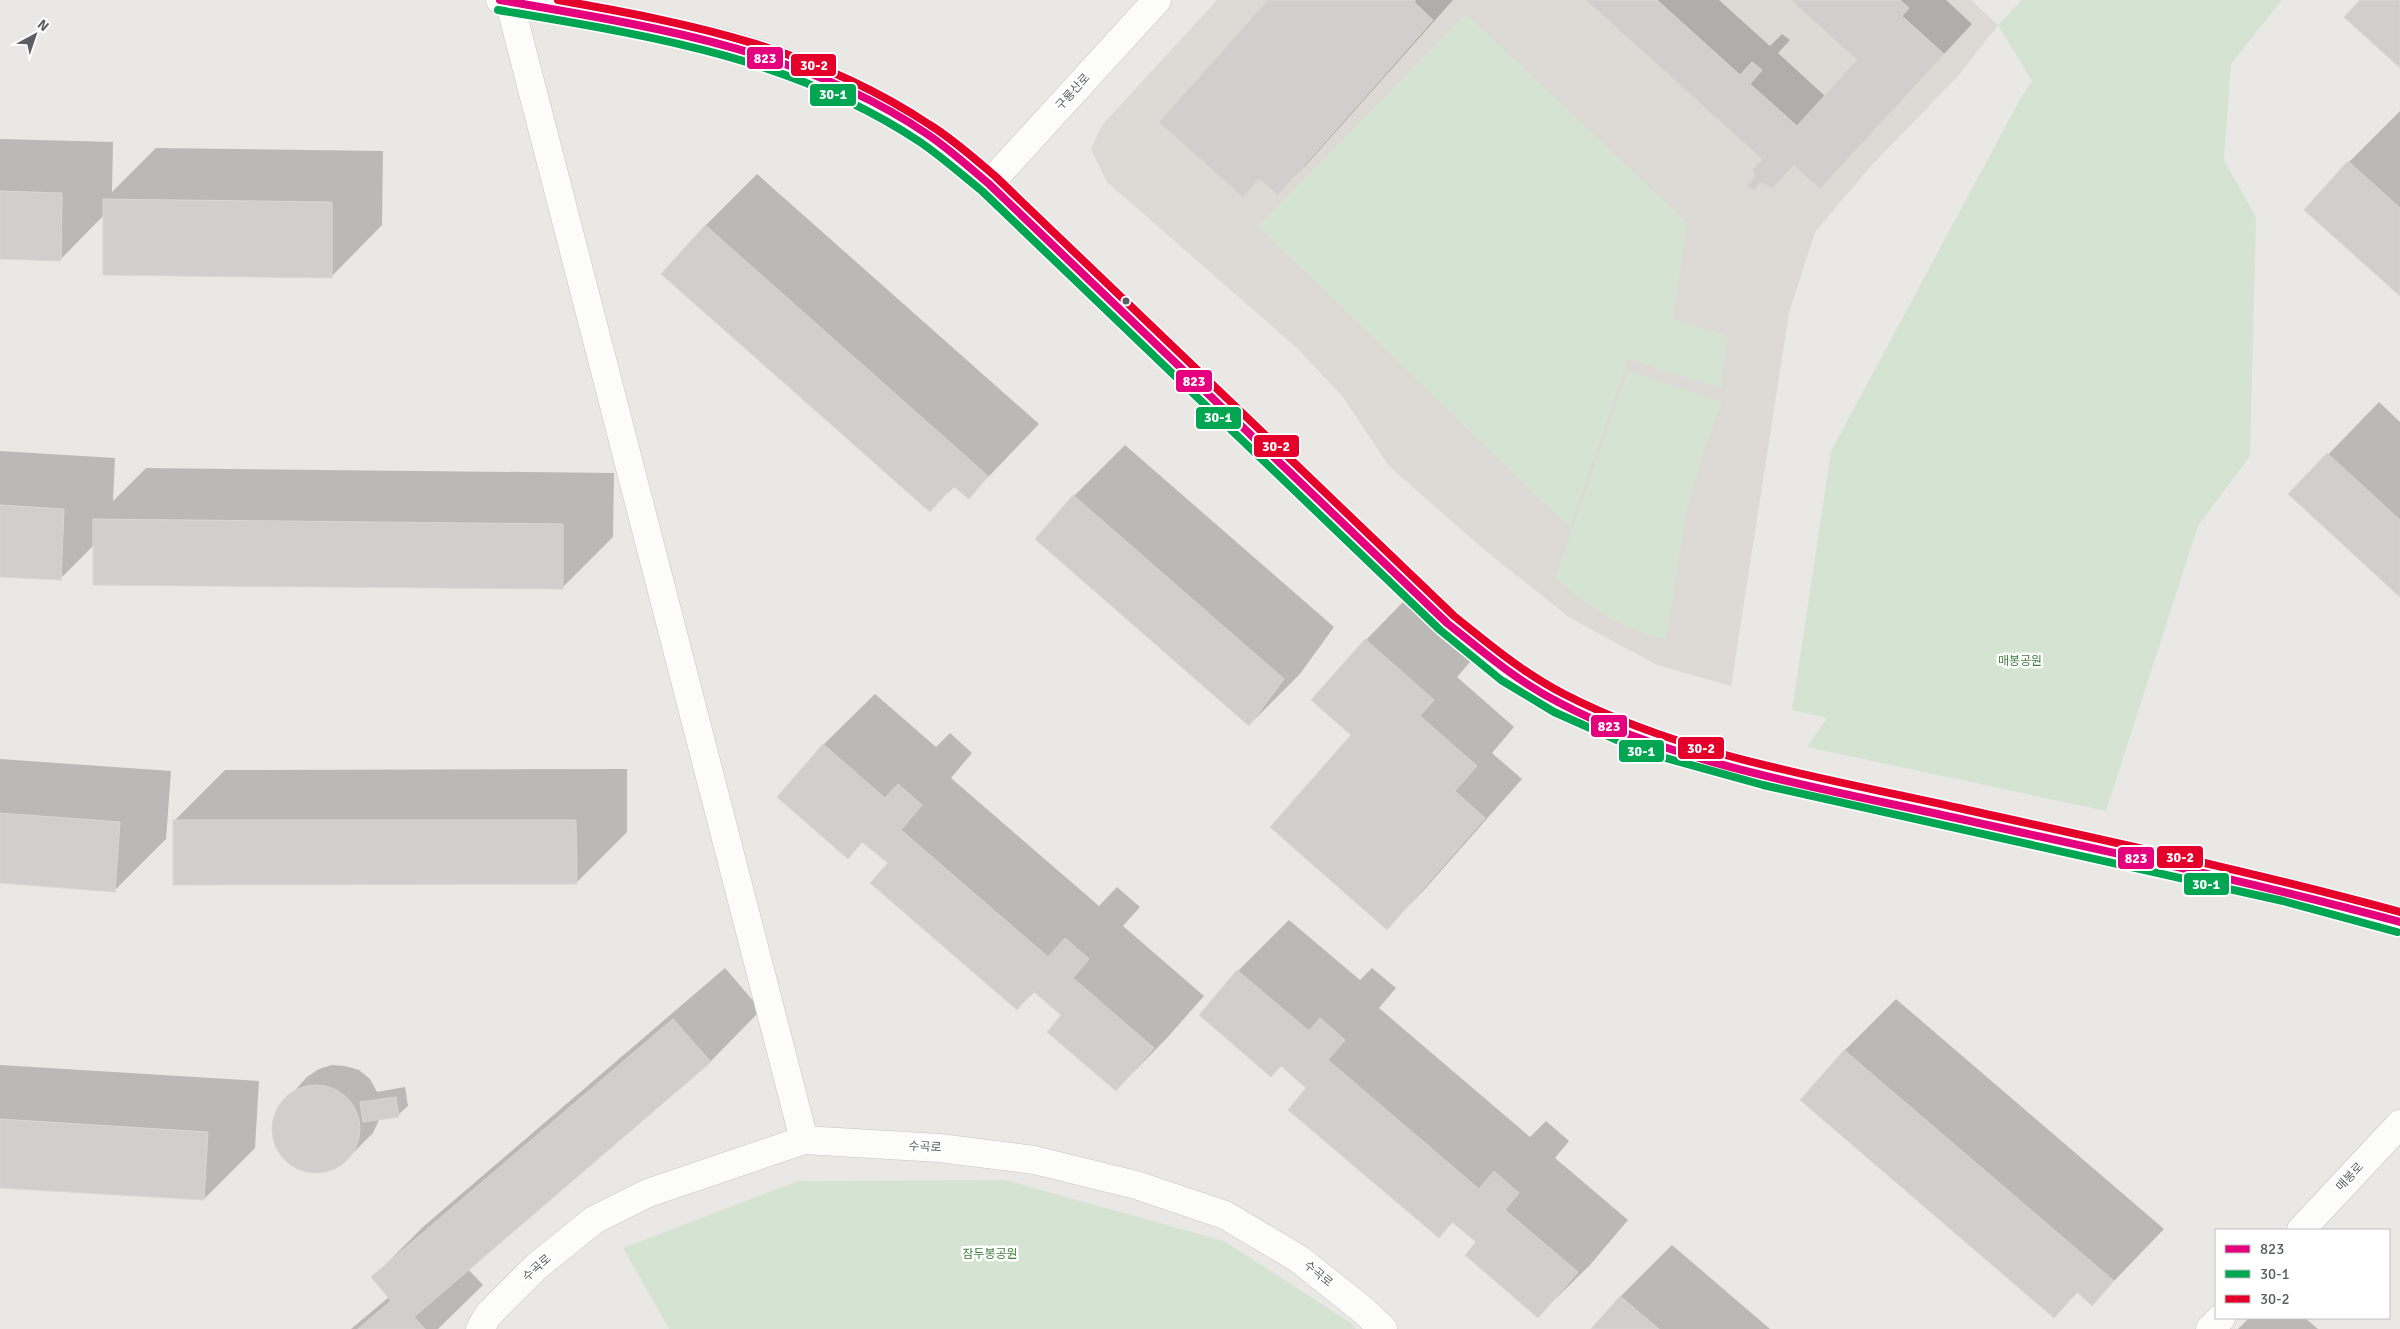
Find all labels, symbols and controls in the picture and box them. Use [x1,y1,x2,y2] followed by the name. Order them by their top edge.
[10,10,60,60] north arrow
[34,16,52,35] text: N
[746,46,784,70] line badge: 823
[754,50,776,67] text: 823
[790,53,837,77] line badge: 30-2
[800,57,828,74] text: 30-2
[1053,71,1093,113] street label: 구룡산로
[809,83,857,107] line badge: 30-1
[819,86,847,103] text: 30-1
[1121,296,1131,306] unlabelled marker
[1175,369,1213,393] line badge: 823
[1183,373,1205,390] text: 823
[1195,406,1242,430] line badge: 30-1
[1204,409,1232,426] text: 30-1
[1253,434,1300,458] line badge: 30-2
[1262,438,1290,455] text: 30-2
[1998,654,2042,669] park label: 매봉공원
[1590,714,1628,738] line badge: 823
[1598,718,1620,735] text: 823
[1677,736,1725,760] line badge: 30-2
[1618,739,1665,763] line badge: 30-1
[1687,740,1715,757] text: 30-2
[1627,743,1655,760] text: 30-1
[2156,845,2204,869] line badge: 30-2
[2117,846,2155,870] line badge: 823
[2166,849,2194,866] text: 30-2
[2125,850,2147,867] text: 823
[2183,872,2230,896] line badge: 30-1
[2192,876,2220,893] text: 30-1
[908,1139,942,1155] street label: 수곡로
[2333,1160,2367,1194] street label: 매봉로
[2215,1229,2390,1319] legend
[2260,1240,2284,1258] text: 823
[962,1247,1018,1262] park label: 잠두봉공원
[520,1251,554,1285] street label: 수곡로
[1300,1258,1336,1290] street label: 수곡로
[2260,1265,2290,1283] text: 30-1
[2260,1290,2290,1308] text: 30-2

